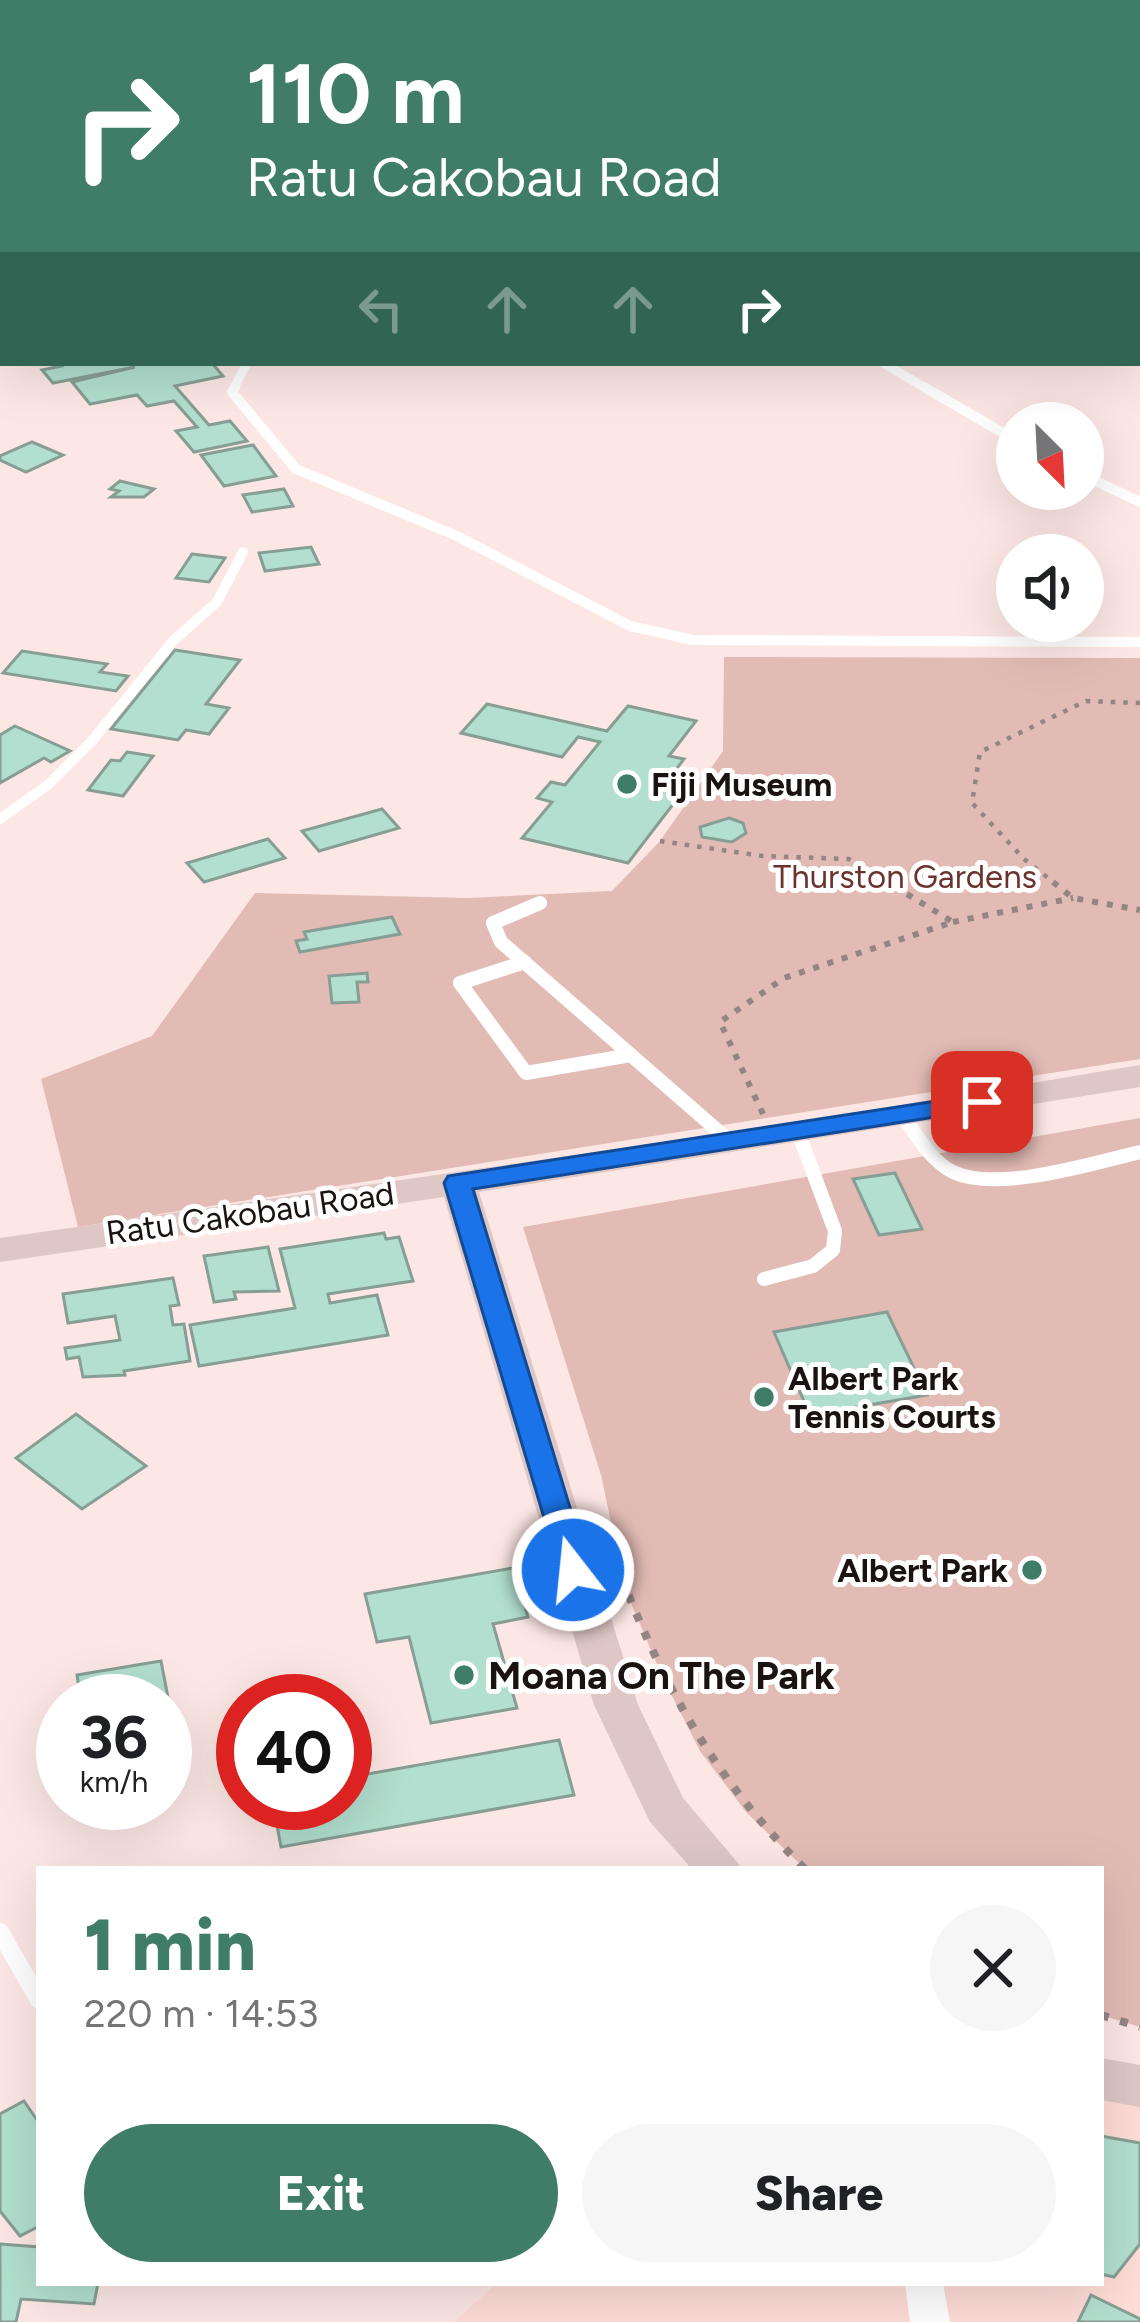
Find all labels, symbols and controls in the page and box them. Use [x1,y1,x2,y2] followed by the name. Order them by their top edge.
[246,43,465,144] text: 110 m
[48,48,204,204] icon: right
[246,145,722,210] text: Ratu Cakobau Road
[348,276,414,342] icon: left
[474,276,540,342] icon: ahead
[600,276,666,342] icon: ahead
[726,276,792,342] icon: right
[996,402,1104,510] north arrow
[996,402,1104,642] map controls
[996,534,1104,642] button: sound
[651,765,832,804] place label: Fiji Museum
[614,771,640,797] marker: Fiji Museum
[773,857,1037,896] park label: Thurston Gardens
[931,1051,1033,1153] pin
[949,1069,1015,1135] icon: arrive
[103,1173,397,1253] street label: Ratu Cakobau Road
[788,1359,996,1436] place label: Albert Park Tennis Courts
[751,1384,777,1410] marker: Albert Park Tennis Courts
[510,1507,636,1633] position arrow
[837,1551,1008,1590] place label: Albert Park
[1019,1557,1045,1583] marker: Albert Park
[488,1652,835,1699] place label: Moana On The Park
[451,1662,477,1688] marker: Moana On The Park
[216,1674,372,1830] speed limit sign: 40
[80,1701,148,1773] text: 36
[80,1763,148,1800] text: km/h
[84,1902,256,1988] text: 1 min
[930,1905,1056,2031] button: close
[84,1990,318,2037] text: 220 m · 14:53
[84,2124,558,2262] button: Exit
[582,2124,1056,2262] button: Share

